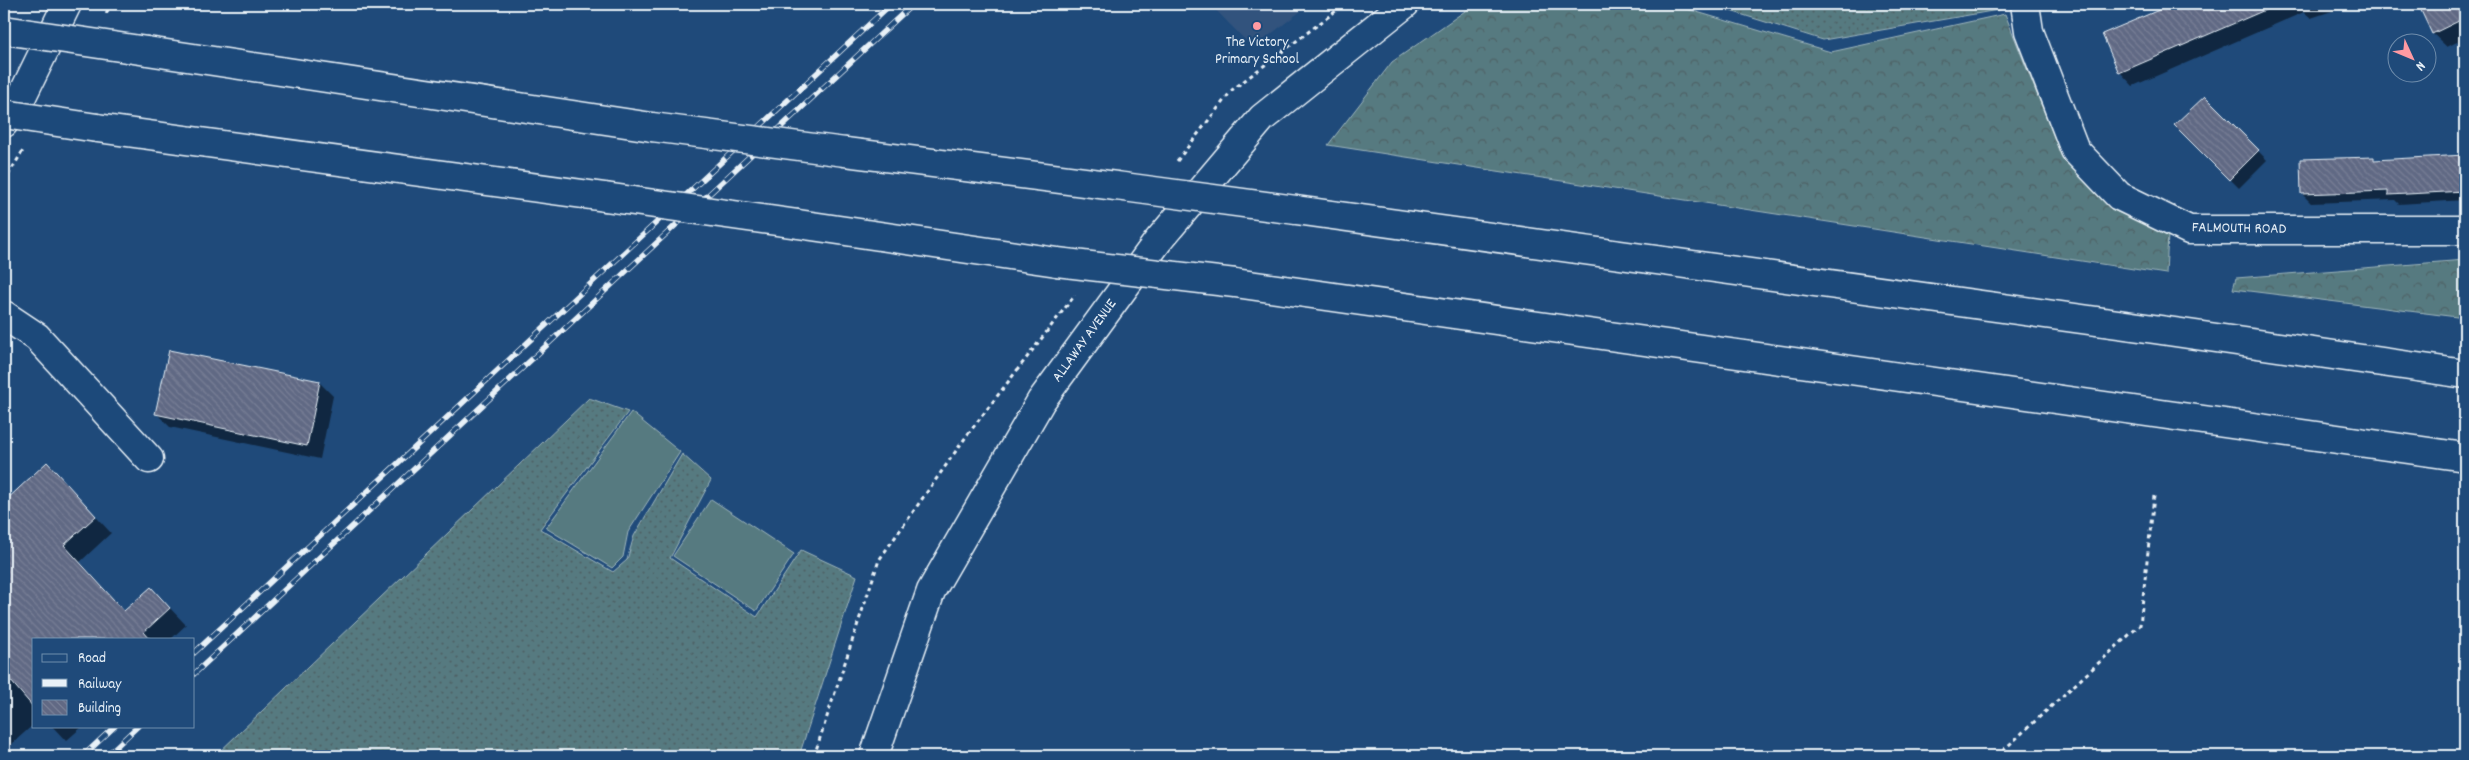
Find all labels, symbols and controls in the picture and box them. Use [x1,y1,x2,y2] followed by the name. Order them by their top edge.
[1251,20,1263,32] marker: The Victory Primary School
[1215,32,1299,71] place label: The Victory Primary School
[2386,32,2436,82] north arrow
[2410,56,2430,75] text: N
[2192,217,2287,241] street label: FALMOUTH ROAD
[1047,295,1123,387] street label: ALLAWAY AVENUE
[32,638,195,728] legend
[78,648,106,670] text: Road
[78,674,122,696] text: Railway
[78,698,121,720] text: Building

